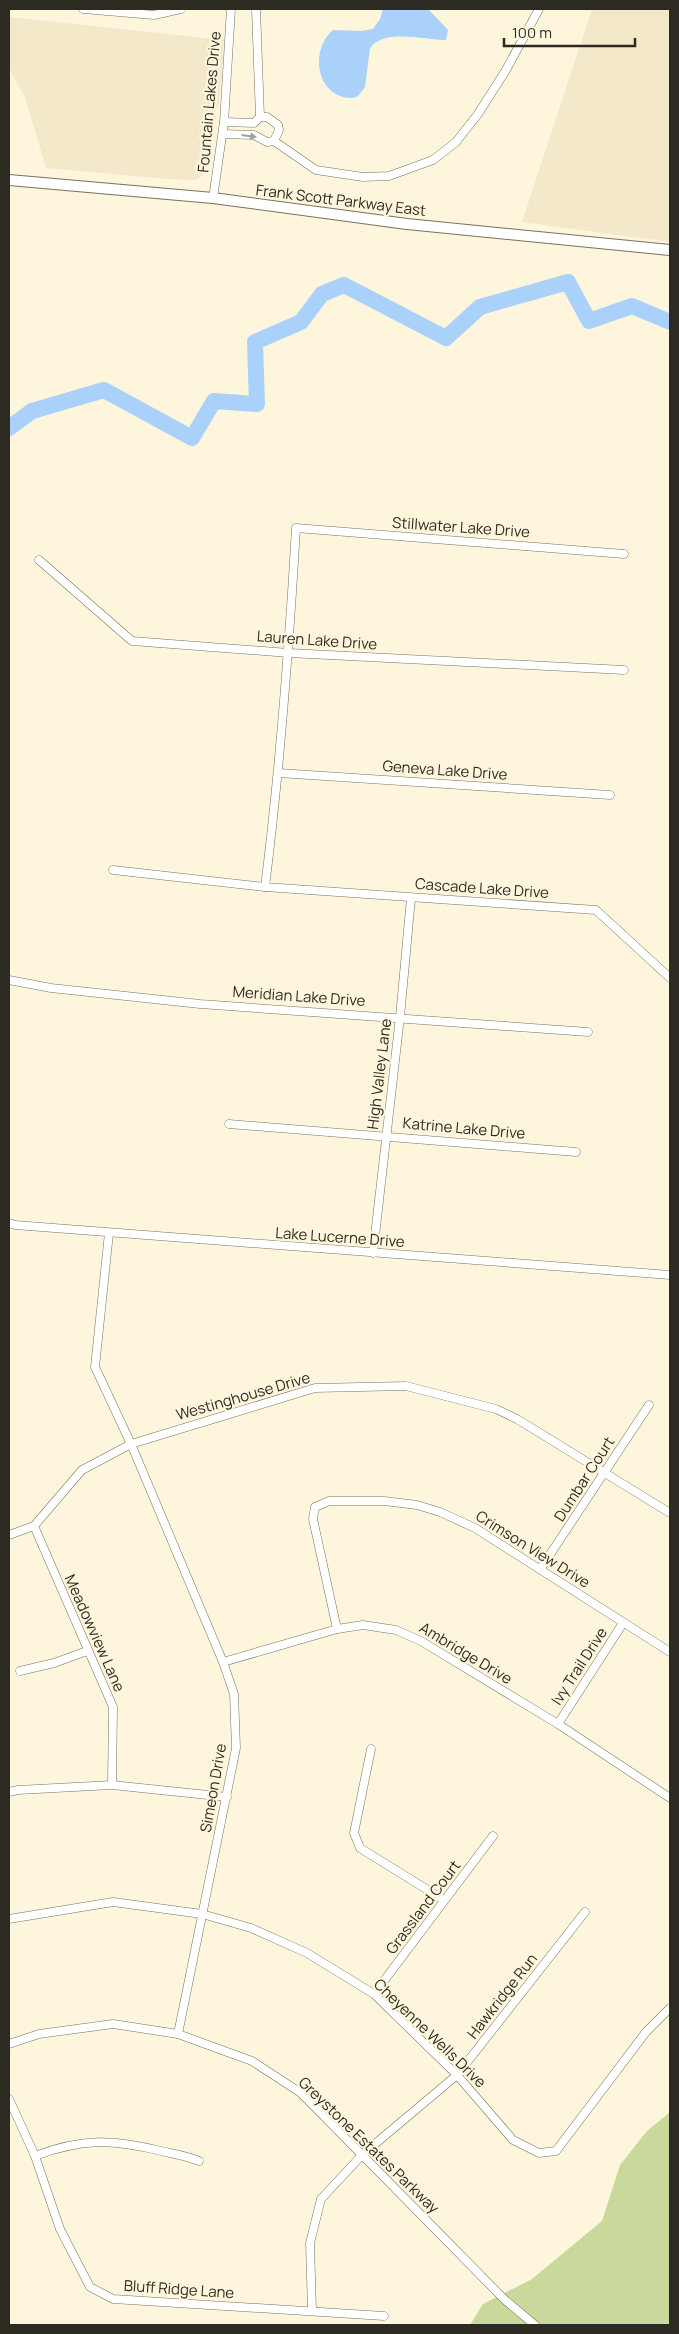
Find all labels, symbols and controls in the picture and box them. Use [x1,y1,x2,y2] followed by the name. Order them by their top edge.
[504,15,635,47] scale bar
[512,22,552,43] text: 100 m
[192,30,226,174] street label: Fountain Lakes Drive
[242,132,258,140] one-way arrow
[255,179,427,221] street label: Frank Scott Parkway East
[391,512,531,542] street label: Stillwater Lake Drive
[256,625,378,655] street label: Lauren Lake Drive
[382,755,508,785] street label: Geneva Lake Drive
[414,873,550,903] street label: Cascade Lake Drive
[232,981,366,1011] street label: Meridian Lake Drive
[362,1017,396,1131] street label: High Valley Lane
[402,1112,526,1144] street label: Katrine Lake Drive
[275,1222,406,1252] street label: Lake Lucerne Drive
[174,1367,313,1425] street label: Westinghouse Drive
[549,1432,619,1526] street label: Dumbar Court
[472,1505,594,1593] street label: Crimson View Drive
[60,1571,130,1695] street label: Meadowview Lane
[416,1617,516,1689] street label: Ambridge Drive
[546,1623,612,1709] street label: Ivy Trail Drive
[195,1742,231,1834] street label: Simeon Drive
[381,1856,465,1958] street label: Grassland Court
[462,1949,542,2043] street label: Hawkridge Run
[369,1974,491,2092] street label: Cheyenne Wells Drive
[294,2072,444,2218] street label: Greystone Estates Parkway
[123,2275,235,2303] street label: Bluff Ridge Lane

